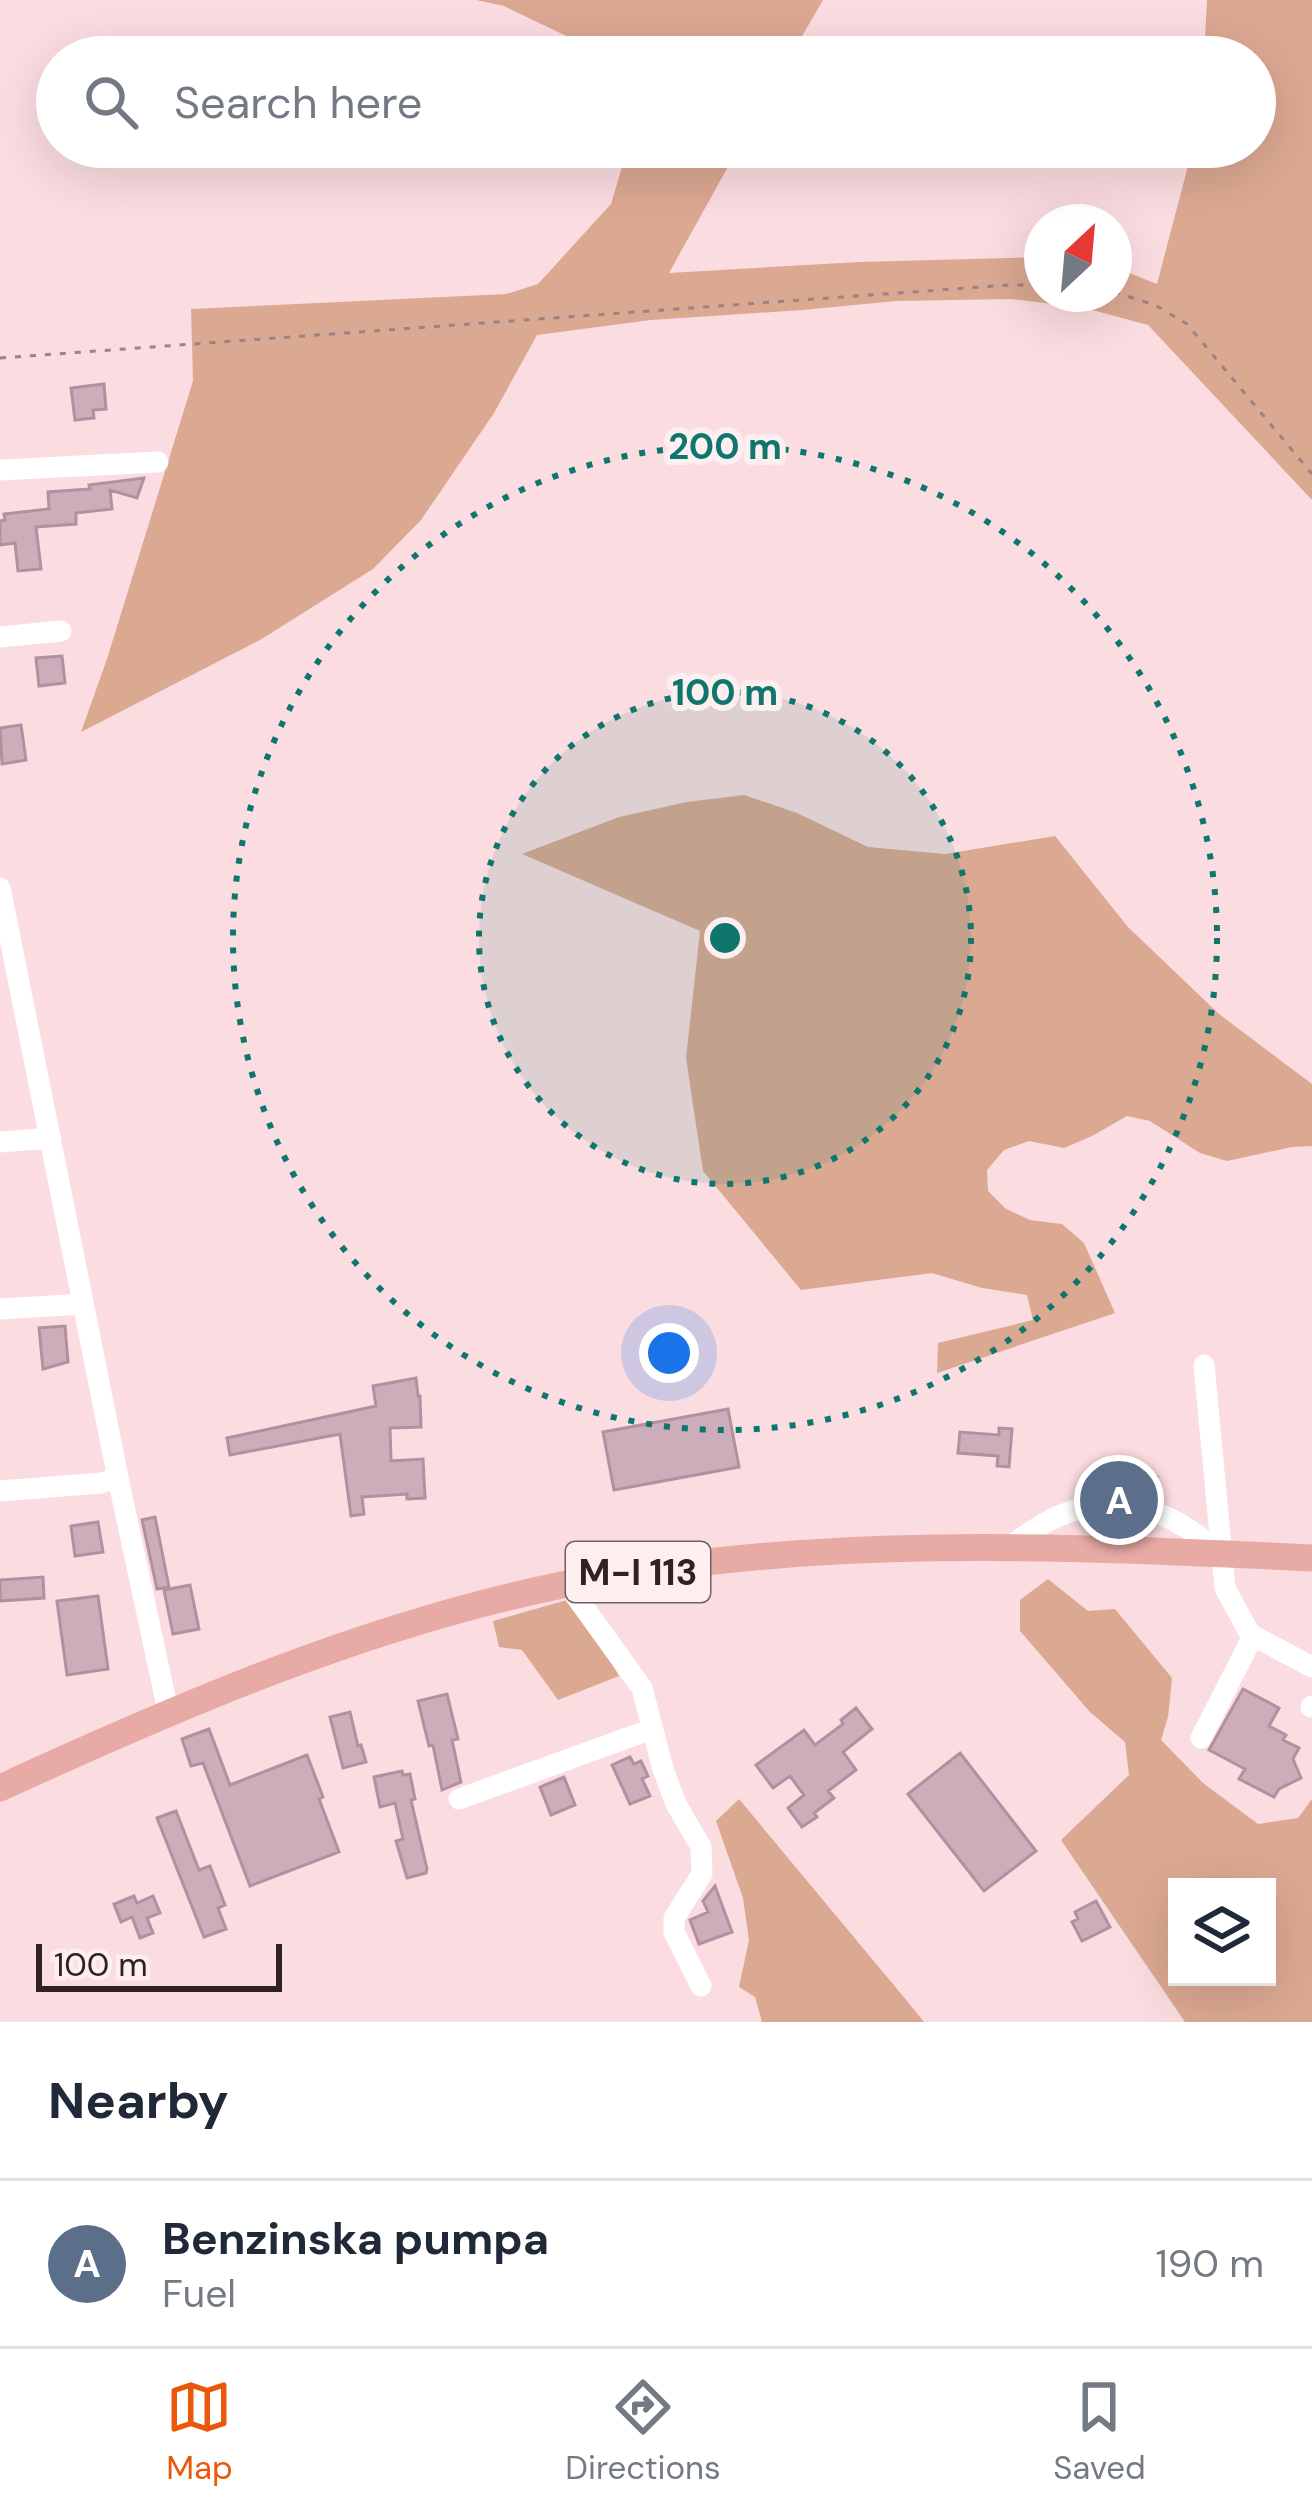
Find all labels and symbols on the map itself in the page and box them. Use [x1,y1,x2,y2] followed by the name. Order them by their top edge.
[1024,204,1132,312] north arrow
[668,423,782,470] text: 200 m
[672,669,778,716] text: 100 m
[704,917,746,959] centre of rings
[639,1323,699,1383] your location
[1080,1455,1158,1545] pin: A
[566,1542,710,1602] road number: M-I 113
[36,1938,282,1991] scale bar

